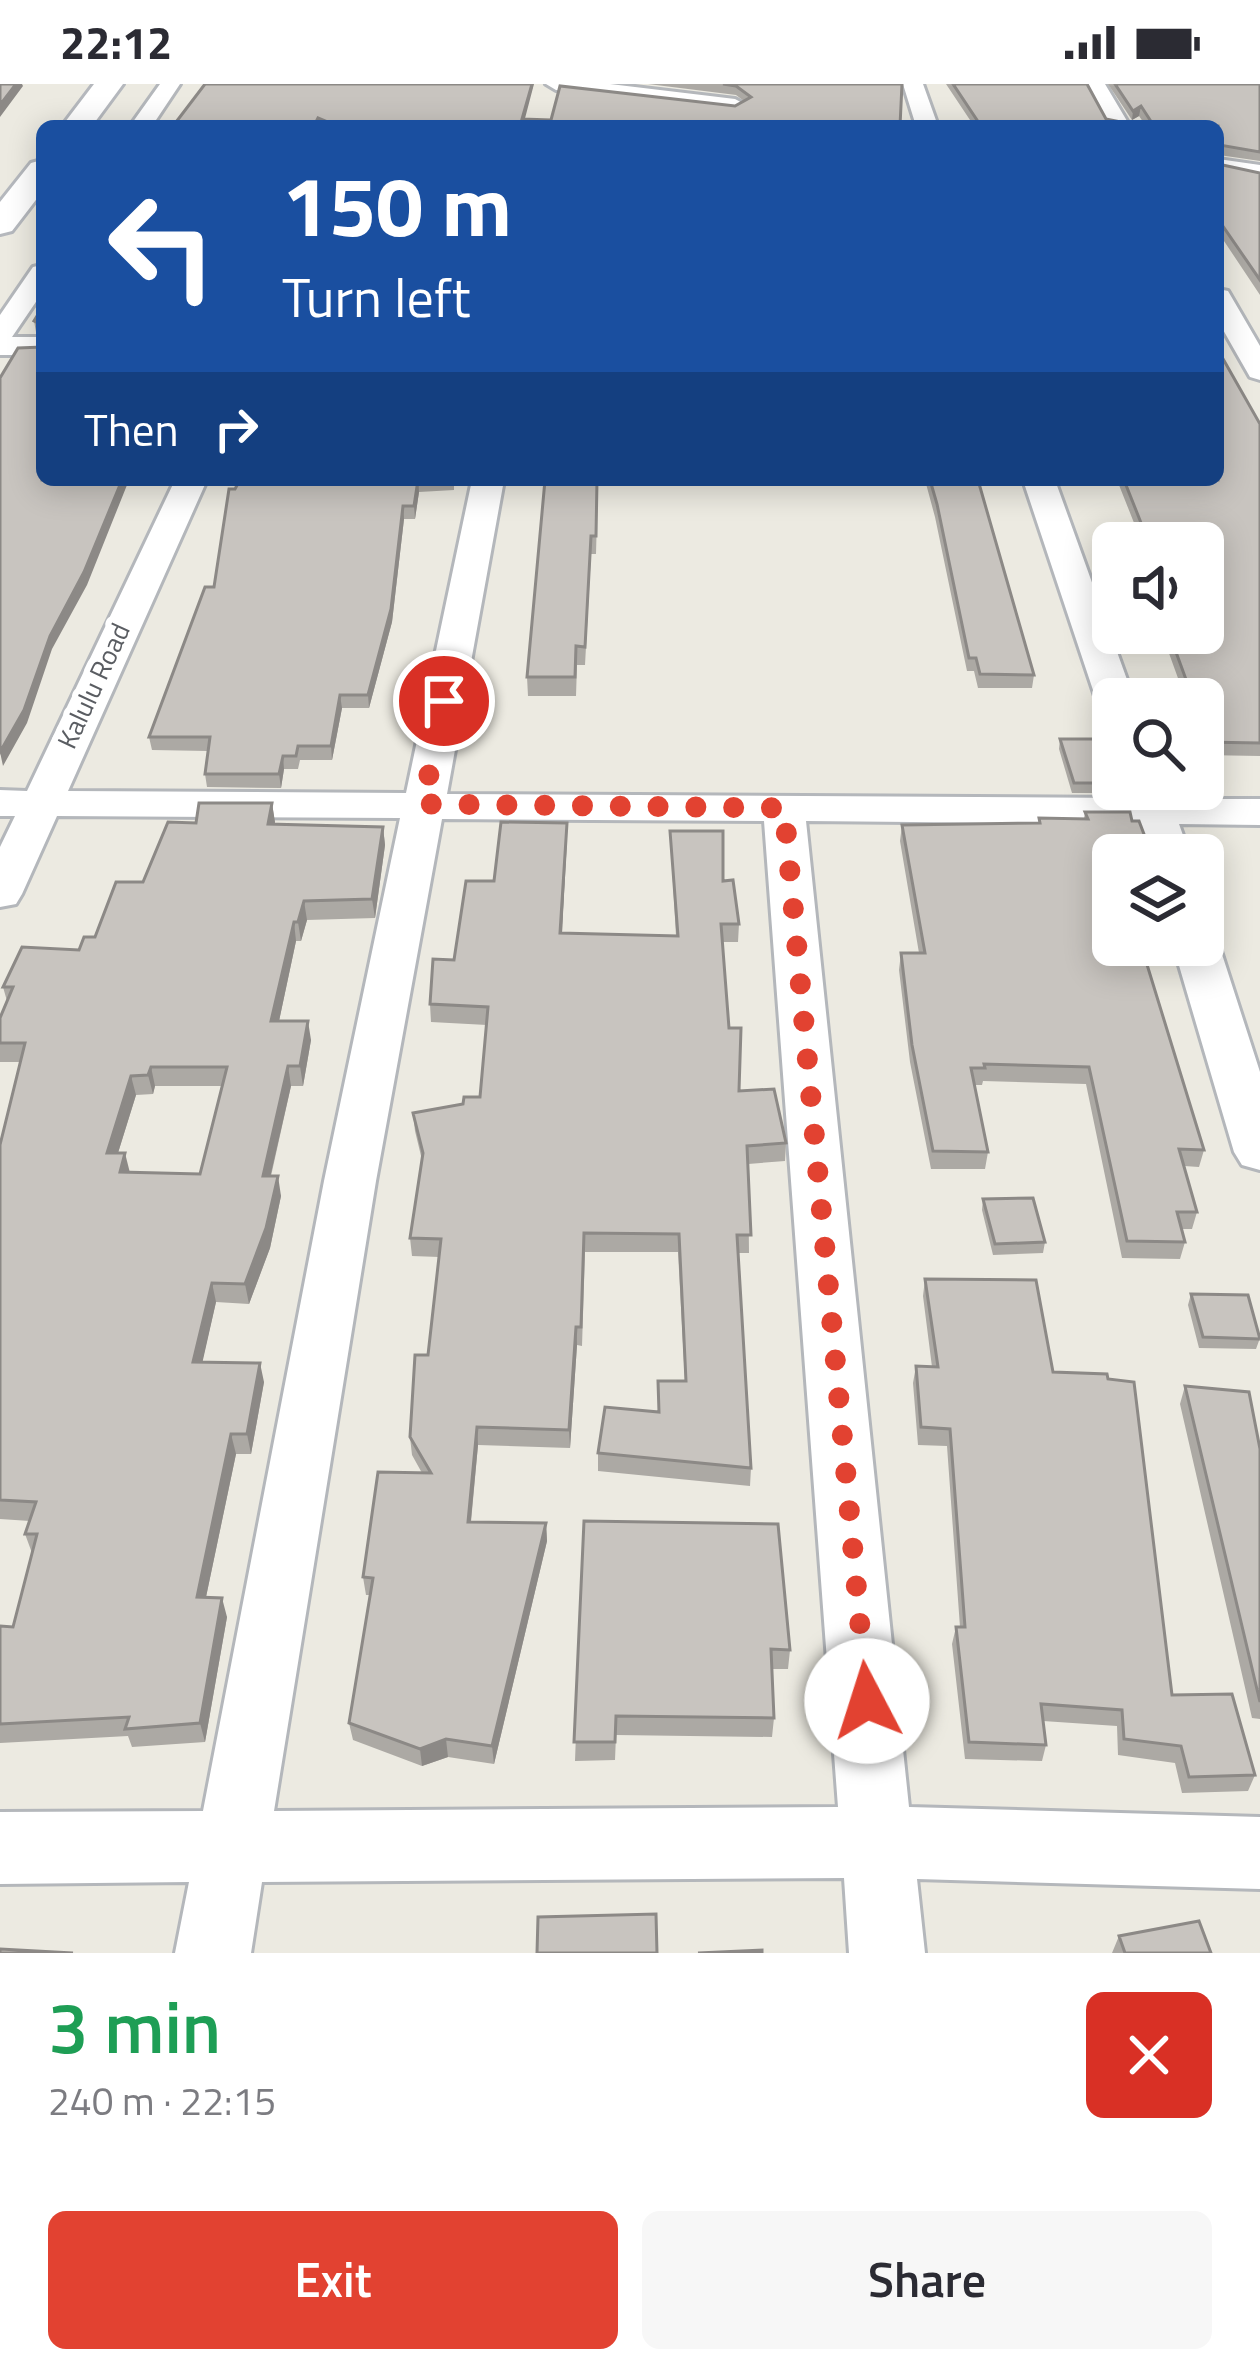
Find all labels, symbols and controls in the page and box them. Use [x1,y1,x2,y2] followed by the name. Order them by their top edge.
[60,8,172,76] text: 22:12
[282,141,512,269] text: 150 m
[84,168,240,324] icon: left
[282,256,471,338] text: Turn left
[84,395,179,463] text: Then
[203,396,269,462] icon: right
[1092,522,1224,966] map controls
[1092,522,1224,654] button: sound
[46,616,140,755] street label: Kalulu Road
[393,650,495,752] pin
[411,668,477,734] icon: arrive
[1092,678,1224,810] button: search
[1092,834,1224,966] button: layers
[804,1638,930,1764] position arrow
[48,1971,221,2081] text: 3 min
[1086,1992,1212,2118] button: close
[48,2071,276,2130] text: 240 m · 22:15
[48,2211,618,2349] button: Exit
[642,2211,1212,2349] button: Share

